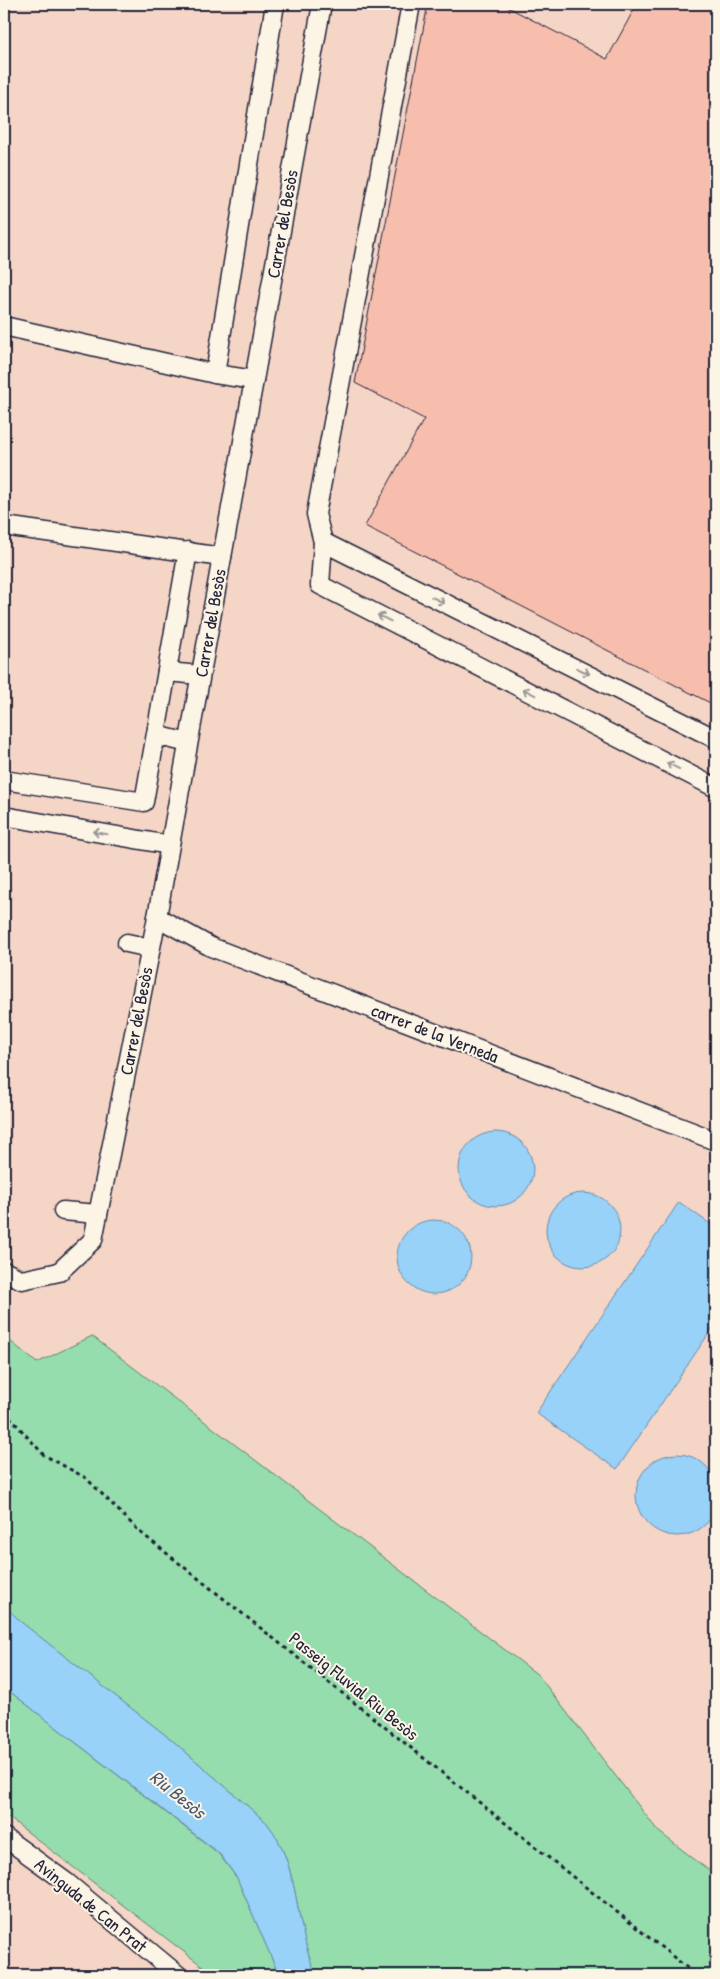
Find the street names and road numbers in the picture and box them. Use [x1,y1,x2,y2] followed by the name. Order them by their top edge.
[260,168,304,280] street label: Carrer del Besòs
[188,567,232,679] street label: Carrer del Besòs
[113,965,159,1077] street label: Carrer del Besòs
[368,997,502,1069] street label: carrer de la Verneda
[284,1626,424,1746] street label: Passeig Fluvial Riu Besòs
[30,1852,153,1959] street label: Avinguda de Can Prat

